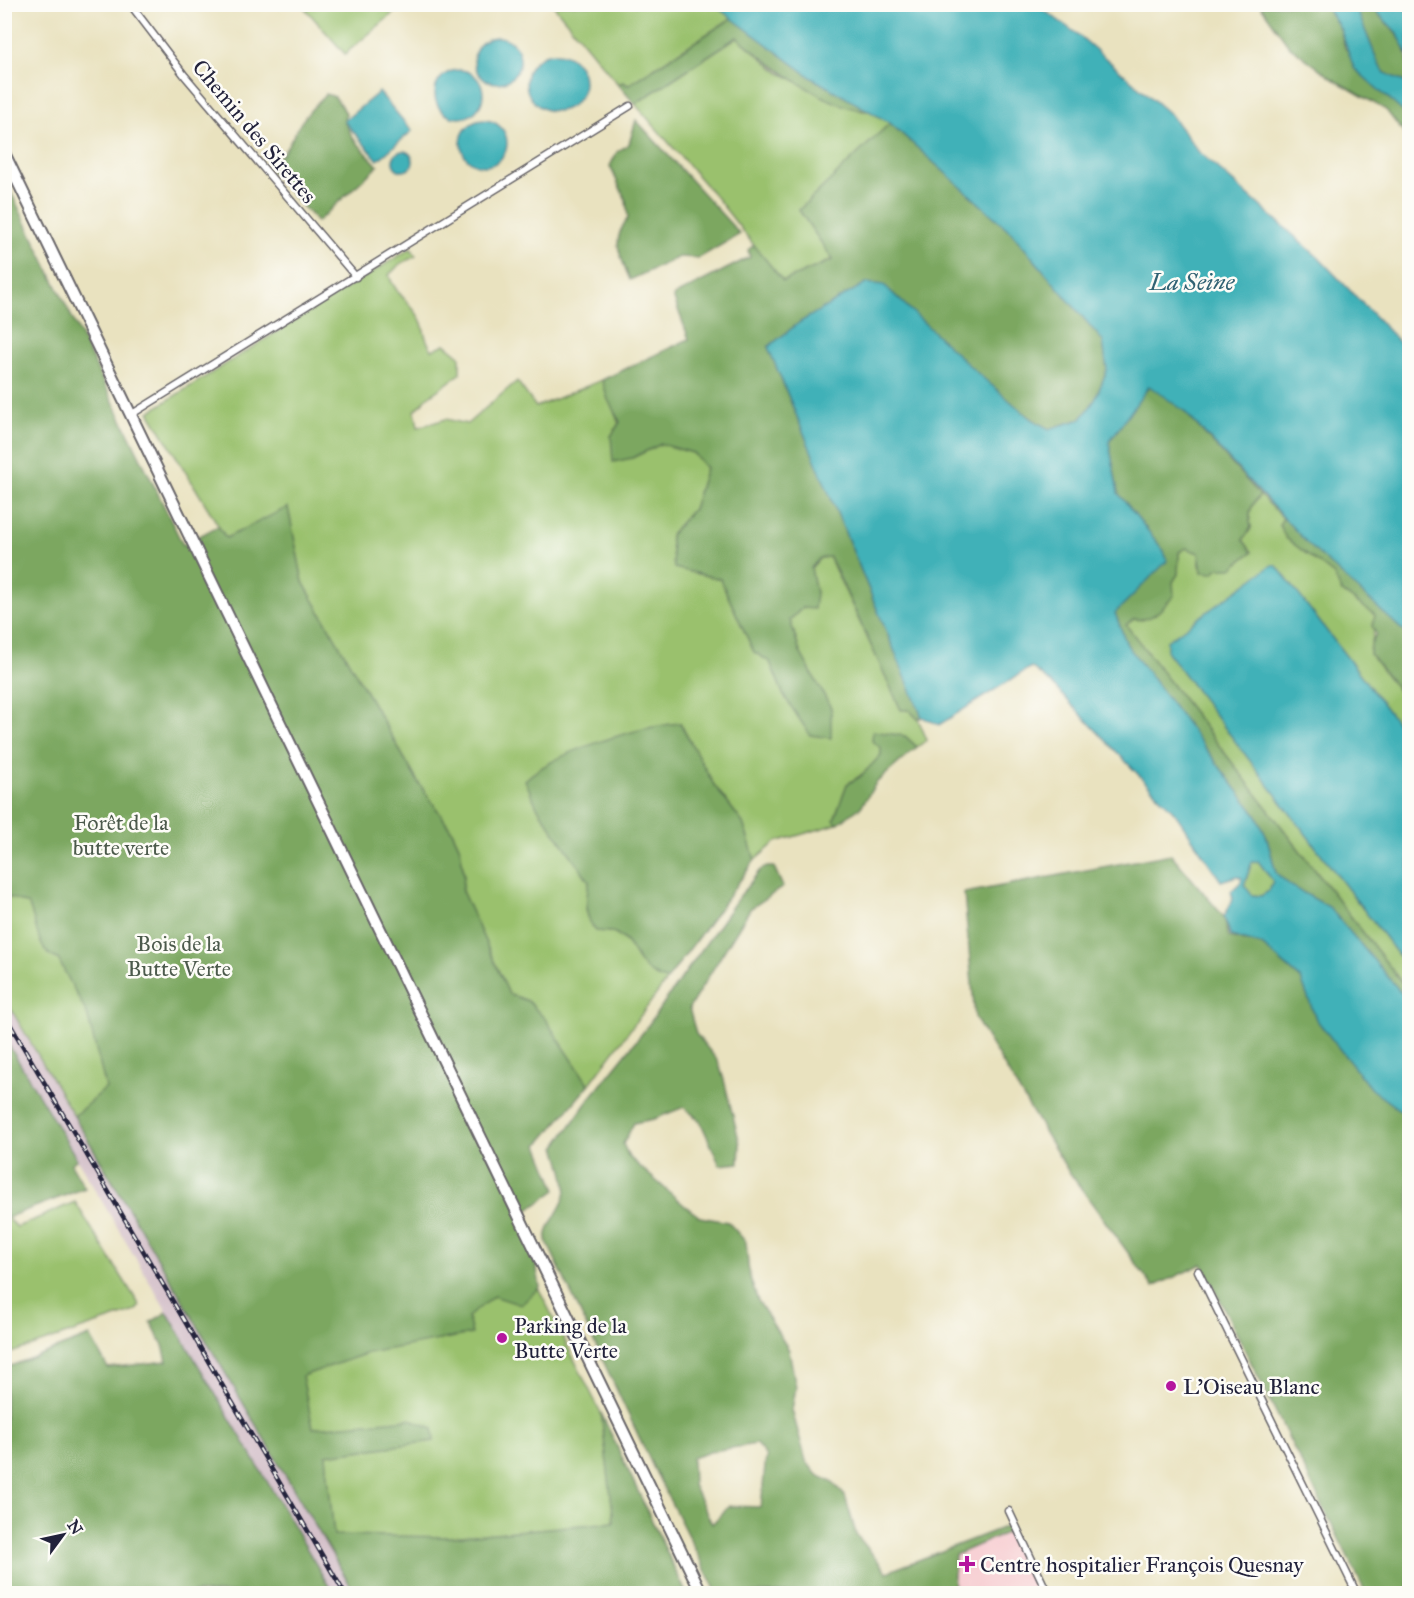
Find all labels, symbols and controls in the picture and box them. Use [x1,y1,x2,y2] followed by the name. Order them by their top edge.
[187,54,323,209] street label: Chemin des Sirettes
[1149,267,1236,297] water label: La Seine
[73,809,169,861] park label: Forêt de la butte verte
[127,930,231,982] park label: Bois de la Butte Verte
[514,1312,628,1364] place label: Parking de la Butte Verte
[495,1331,509,1345] marker: Parking de la Butte Verte
[1183,1373,1320,1400] place label: L'Oiseau Blanc
[1164,1379,1178,1393] marker: L'Oiseau Blanc
[33,1505,93,1565] north arrow
[63,1516,87,1538] text: N
[980,1551,1304,1578] place label: Centre hospitalier François Quesnay
[958,1555,976,1573] marker: Centre hospitalier François Quesnay

